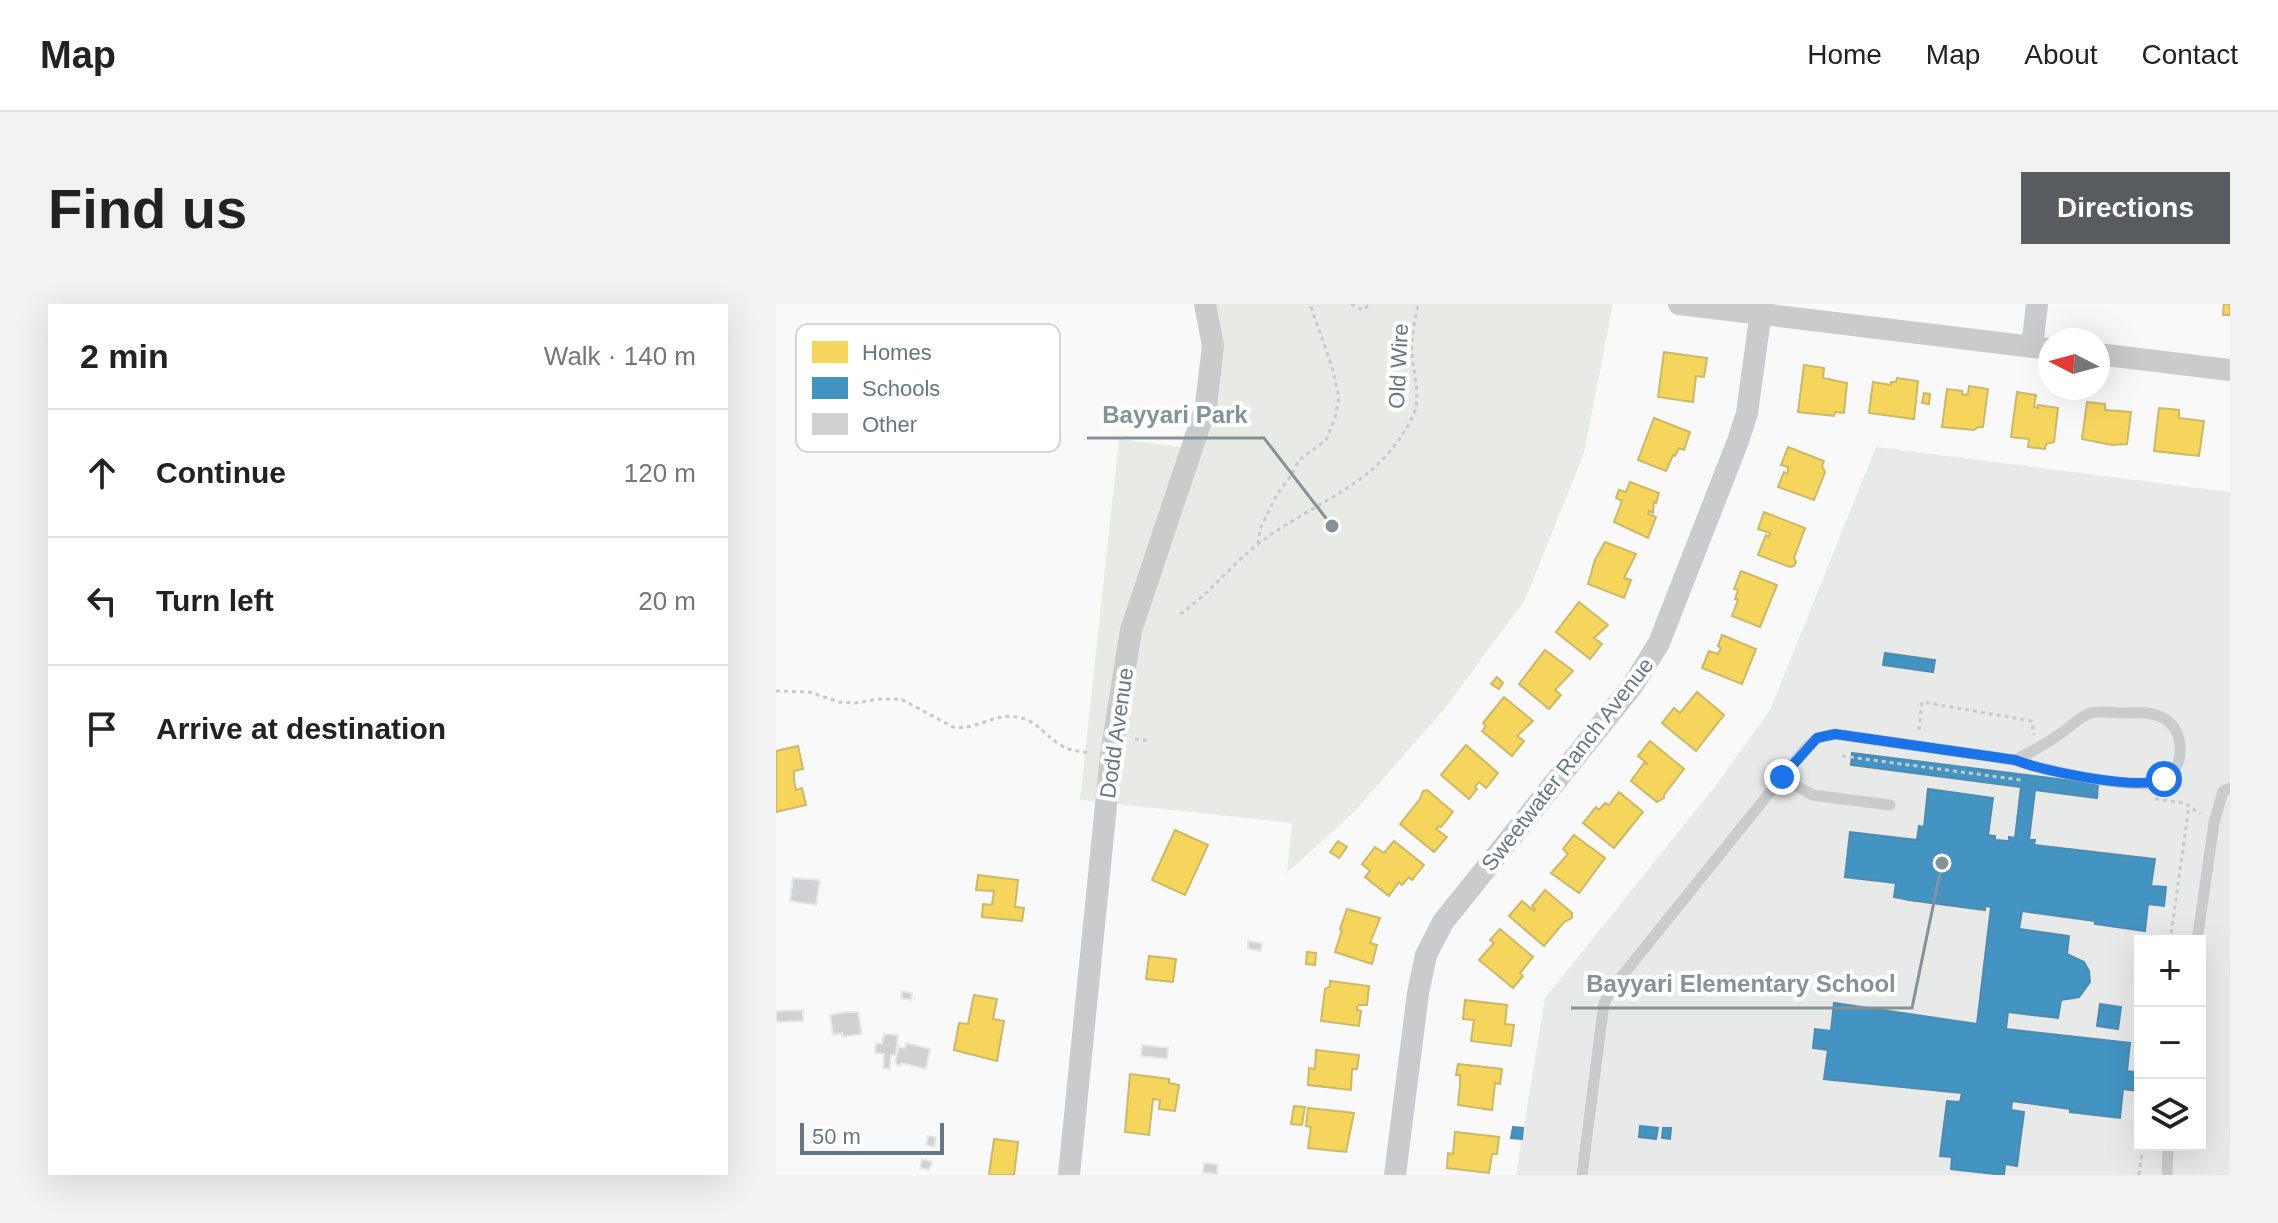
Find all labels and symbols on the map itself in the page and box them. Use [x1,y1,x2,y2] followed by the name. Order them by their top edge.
[1384,323,1413,409] street label: Old Wire
[796,324,1060,452] legend
[2038,328,2110,400] north arrow
[862,340,932,365] text: Homes
[862,376,940,401] text: Schools
[1087,390,1264,438] callout: Bayyari Park
[1102,401,1248,428] text: Bayyari Park
[862,412,917,437] text: Other
[1476,653,1658,876] street label: Sweetwater Ranch Avenue
[1095,666,1138,800] street label: Dodd Avenue
[1764,759,1800,795] route end
[2146,761,2182,797] route start
[1571,960,1912,1008] callout: Bayyari Elementary School
[1586,970,1896,997] text: Bayyari Elementary School
[800,1119,944,1155] scale bar

